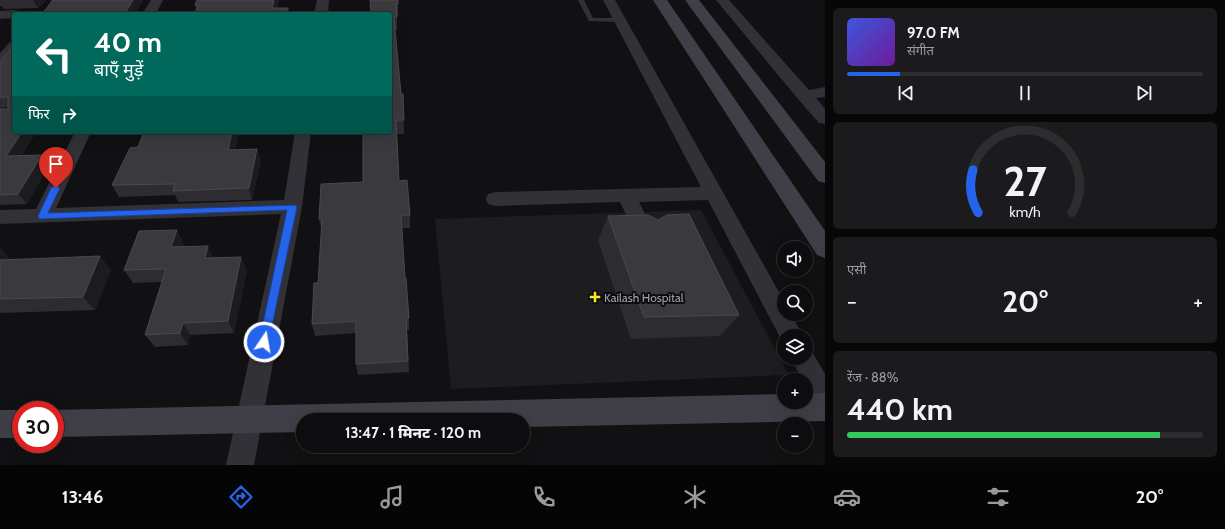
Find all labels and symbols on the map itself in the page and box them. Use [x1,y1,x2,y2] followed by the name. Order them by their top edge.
[39,147,73,188] pin
[604,290,684,305] place label: Kailash Hospital
[589,291,601,303] marker: Kailash Hospital
[243,321,285,363] position arrow
[12,401,64,453] speed limit sign: 30

